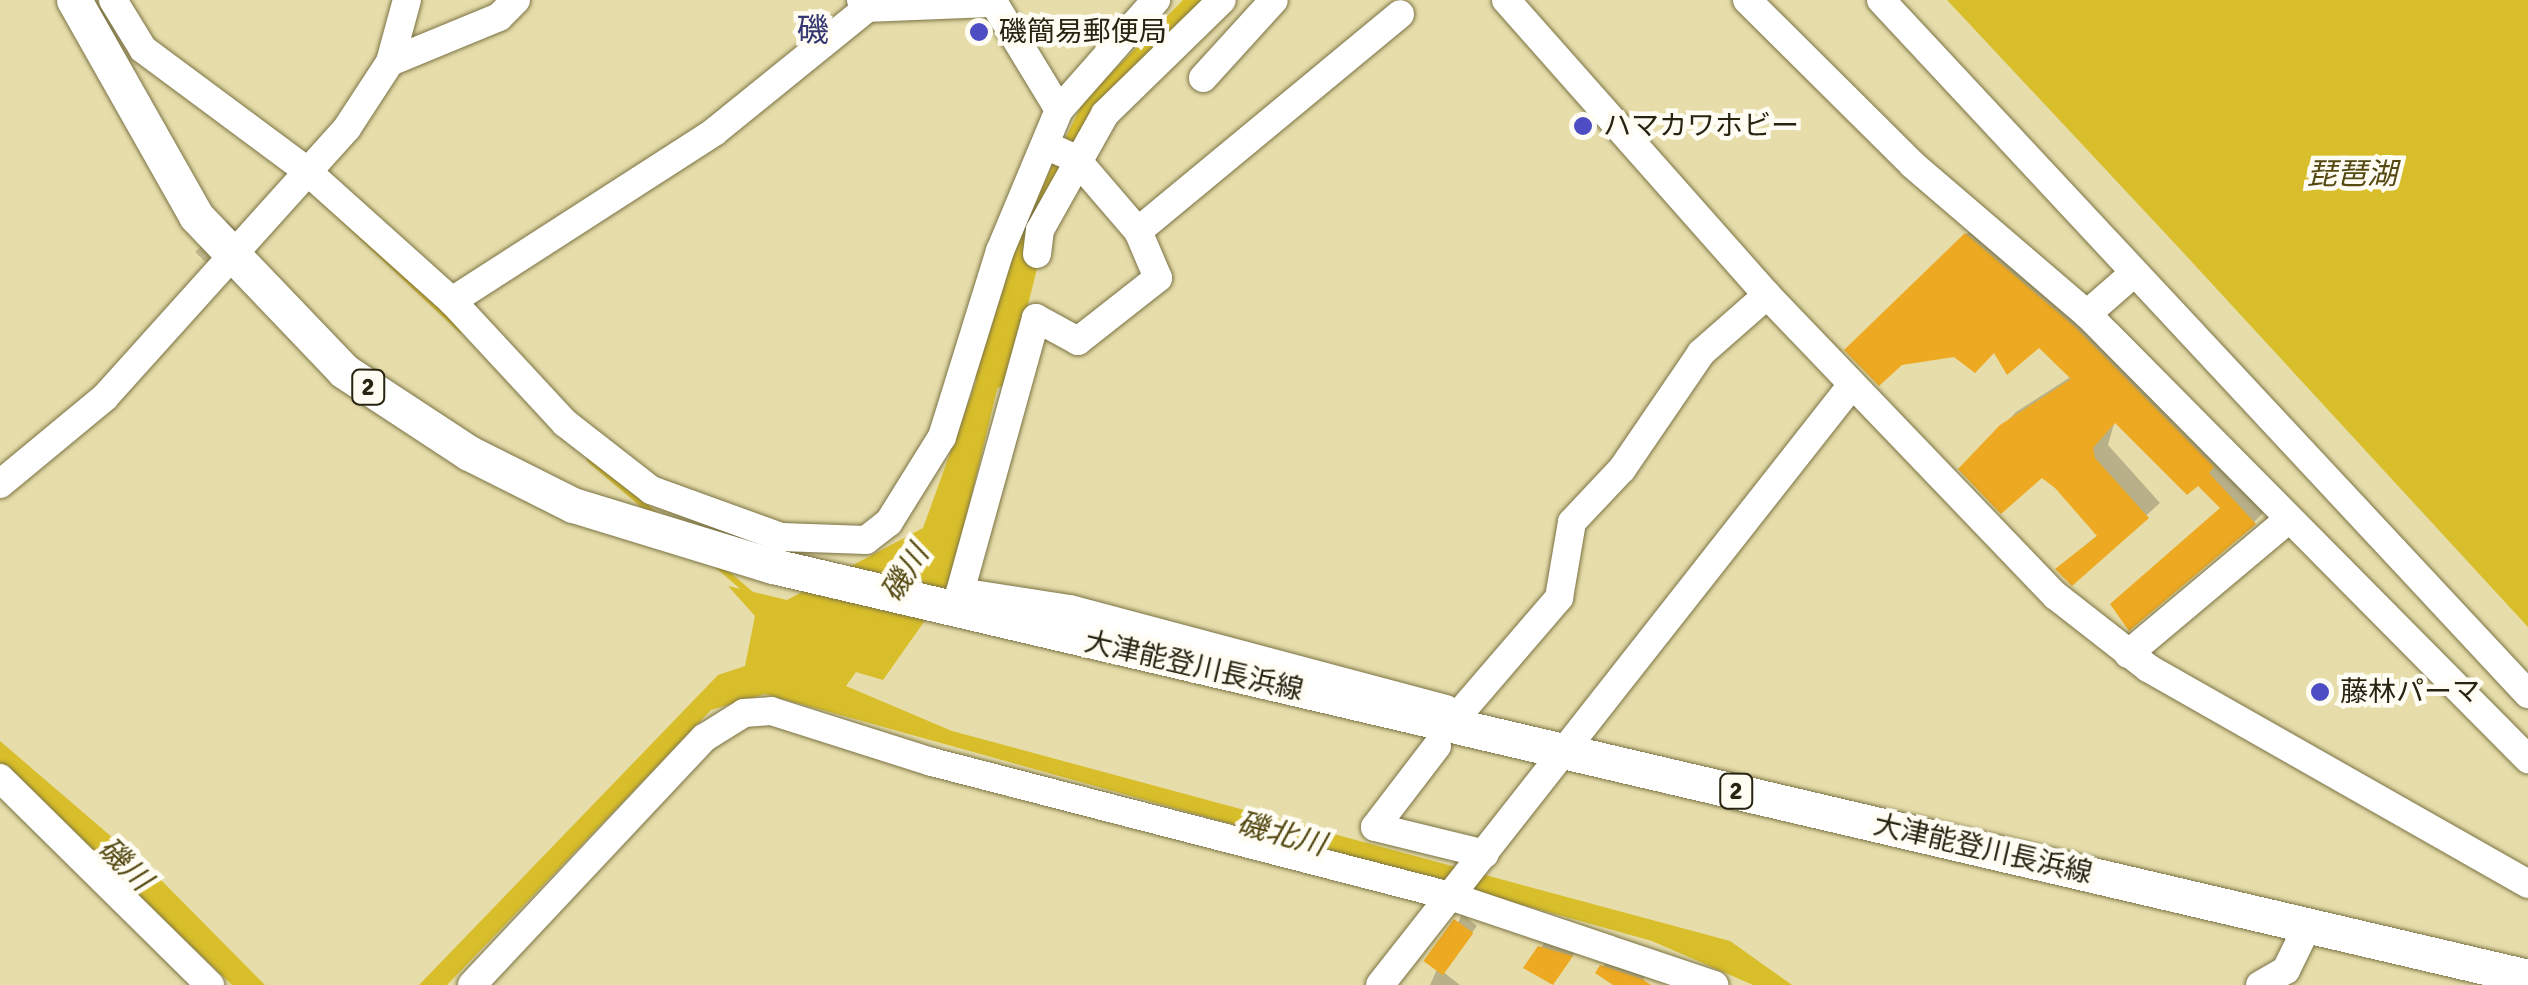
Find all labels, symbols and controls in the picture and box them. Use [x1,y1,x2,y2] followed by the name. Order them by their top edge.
[797,12,829,50] district label: 磯
[999,15,1167,49] place label: 磯簡易郵便局
[968,21,990,43] marker: 磯簡易郵便局
[1603,109,1799,143] place label: ハマカワホビー
[1572,115,1594,137] marker: ハマカワホビー
[2307,157,2397,193] water label: 琵琶湖
[350,367,386,407] road number: 2
[875,539,937,609] water label: 磯川
[1081,624,1307,708] street label: 大津能登川長浜線
[2340,675,2480,709] place label: 藤林パーマ
[2309,681,2331,703] marker: 藤林パーマ
[1718,771,1754,811] road number: 2
[1233,806,1329,864] water label: 磯北川
[1870,807,2096,891] street label: 大津能登川長浜線
[90,831,158,899] water label: 磯川

